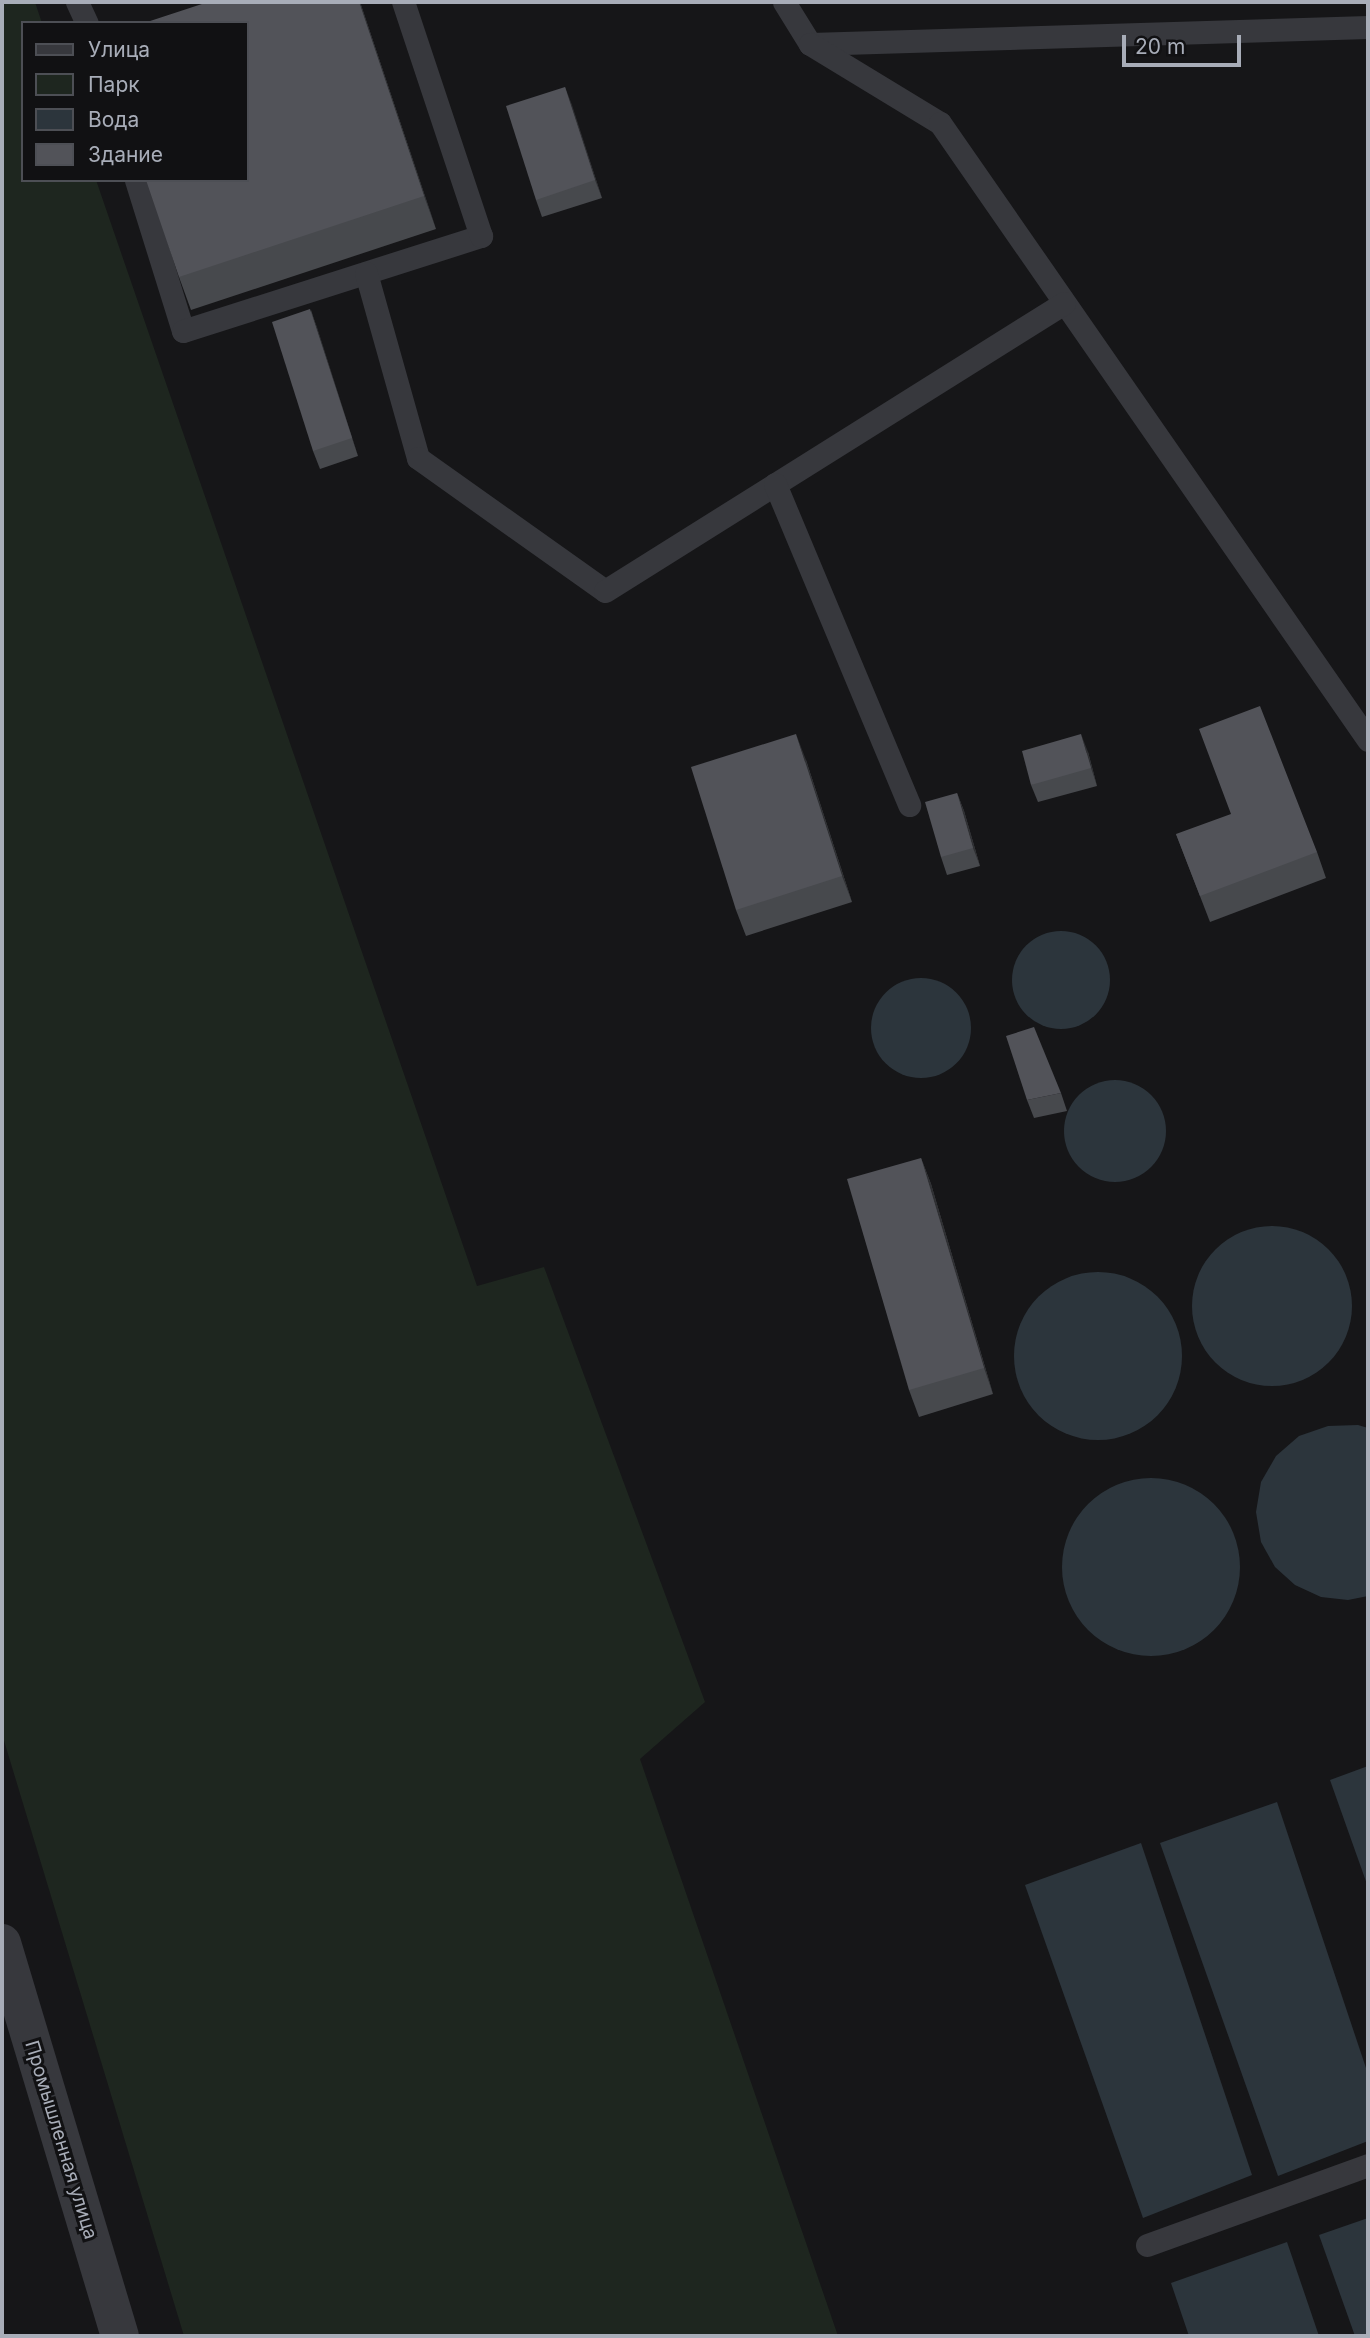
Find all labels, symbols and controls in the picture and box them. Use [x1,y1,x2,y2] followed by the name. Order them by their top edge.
[21,21,248,182] legend
[1125,21,1244,65] scale bar
[1135,34,1185,59] text: 20 m
[88,37,150,62] text: Улица
[88,72,140,97] text: Парк
[88,107,139,132] text: Вода
[88,142,163,167] text: Здание
[20,2038,102,2242] street label: Промышленная улица

